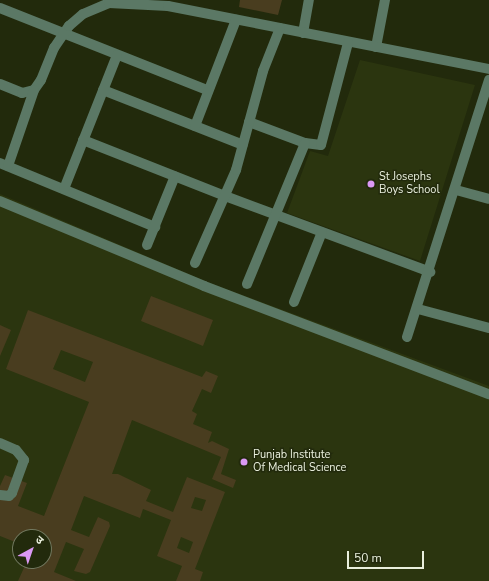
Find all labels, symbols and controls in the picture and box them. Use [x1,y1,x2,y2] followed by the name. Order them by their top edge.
[379,171,440,197] place label: St Josephs Boys School
[366,179,376,189] marker: St Josephs Boys School
[253,449,346,475] place label: Punjab Institute Of Medical Science
[238,456,250,468] marker: Punjab Institute Of Medical Science
[12,529,52,569] north arrow
[32,532,47,548] text: उ
[349,543,426,569] scale bar
[354,550,382,566] text: 50 m

